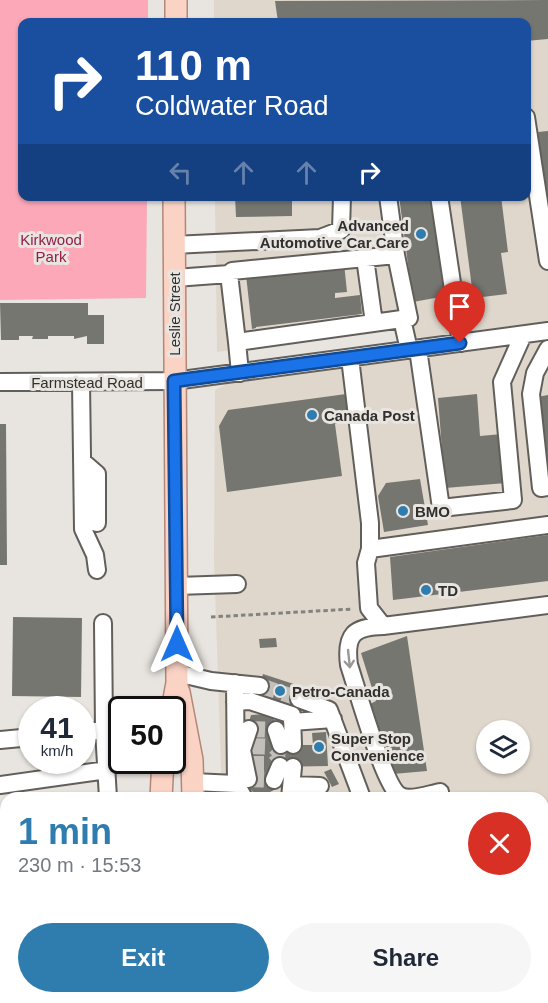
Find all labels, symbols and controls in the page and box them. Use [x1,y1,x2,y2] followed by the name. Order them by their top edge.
[36,42,114,120] icon: right
[135,42,252,89] text: 110 m
[135,91,329,121] text: Coldwater Road
[164,156,197,189] icon: left
[227,156,260,189] icon: ahead
[290,156,323,189] icon: ahead
[353,156,386,189] icon: right
[260,217,409,251] place label: Advanced Automotive Car Care
[414,227,428,241] marker: Advanced Automotive Car Care
[20,231,82,265] park label: Kirkwood Park
[166,271,183,356] street label: Leslie Street
[434,281,485,343] pin
[443,290,476,323] icon: arrive
[31,374,143,391] street label: Farmstead Road
[324,407,415,424] place label: Canada Post
[305,408,319,422] marker: Canada Post
[415,503,450,520] place label: BMO
[396,504,410,518] marker: BMO
[438,582,458,599] place label: TD
[419,583,433,597] marker: TD
[145,612,209,676] position arrow
[344,649,355,669] one-way arrow
[292,683,390,700] place label: Petro-Canada
[273,684,287,698] marker: Petro-Canada
[108,696,186,774] speed limit sign: 50
[40,711,74,744] text: 41
[476,720,530,774] map controls
[476,720,530,774] button: layers
[331,730,424,764] place label: Super Stop Convenience
[312,740,326,754] marker: Super Stop Convenience
[41,742,73,759] text: km/h
[18,811,112,852] text: 1 min
[468,812,531,875] button: close
[18,854,141,876] text: 230 m · 15:53
[18,923,269,992] button: Exit
[281,923,531,992] button: Share

